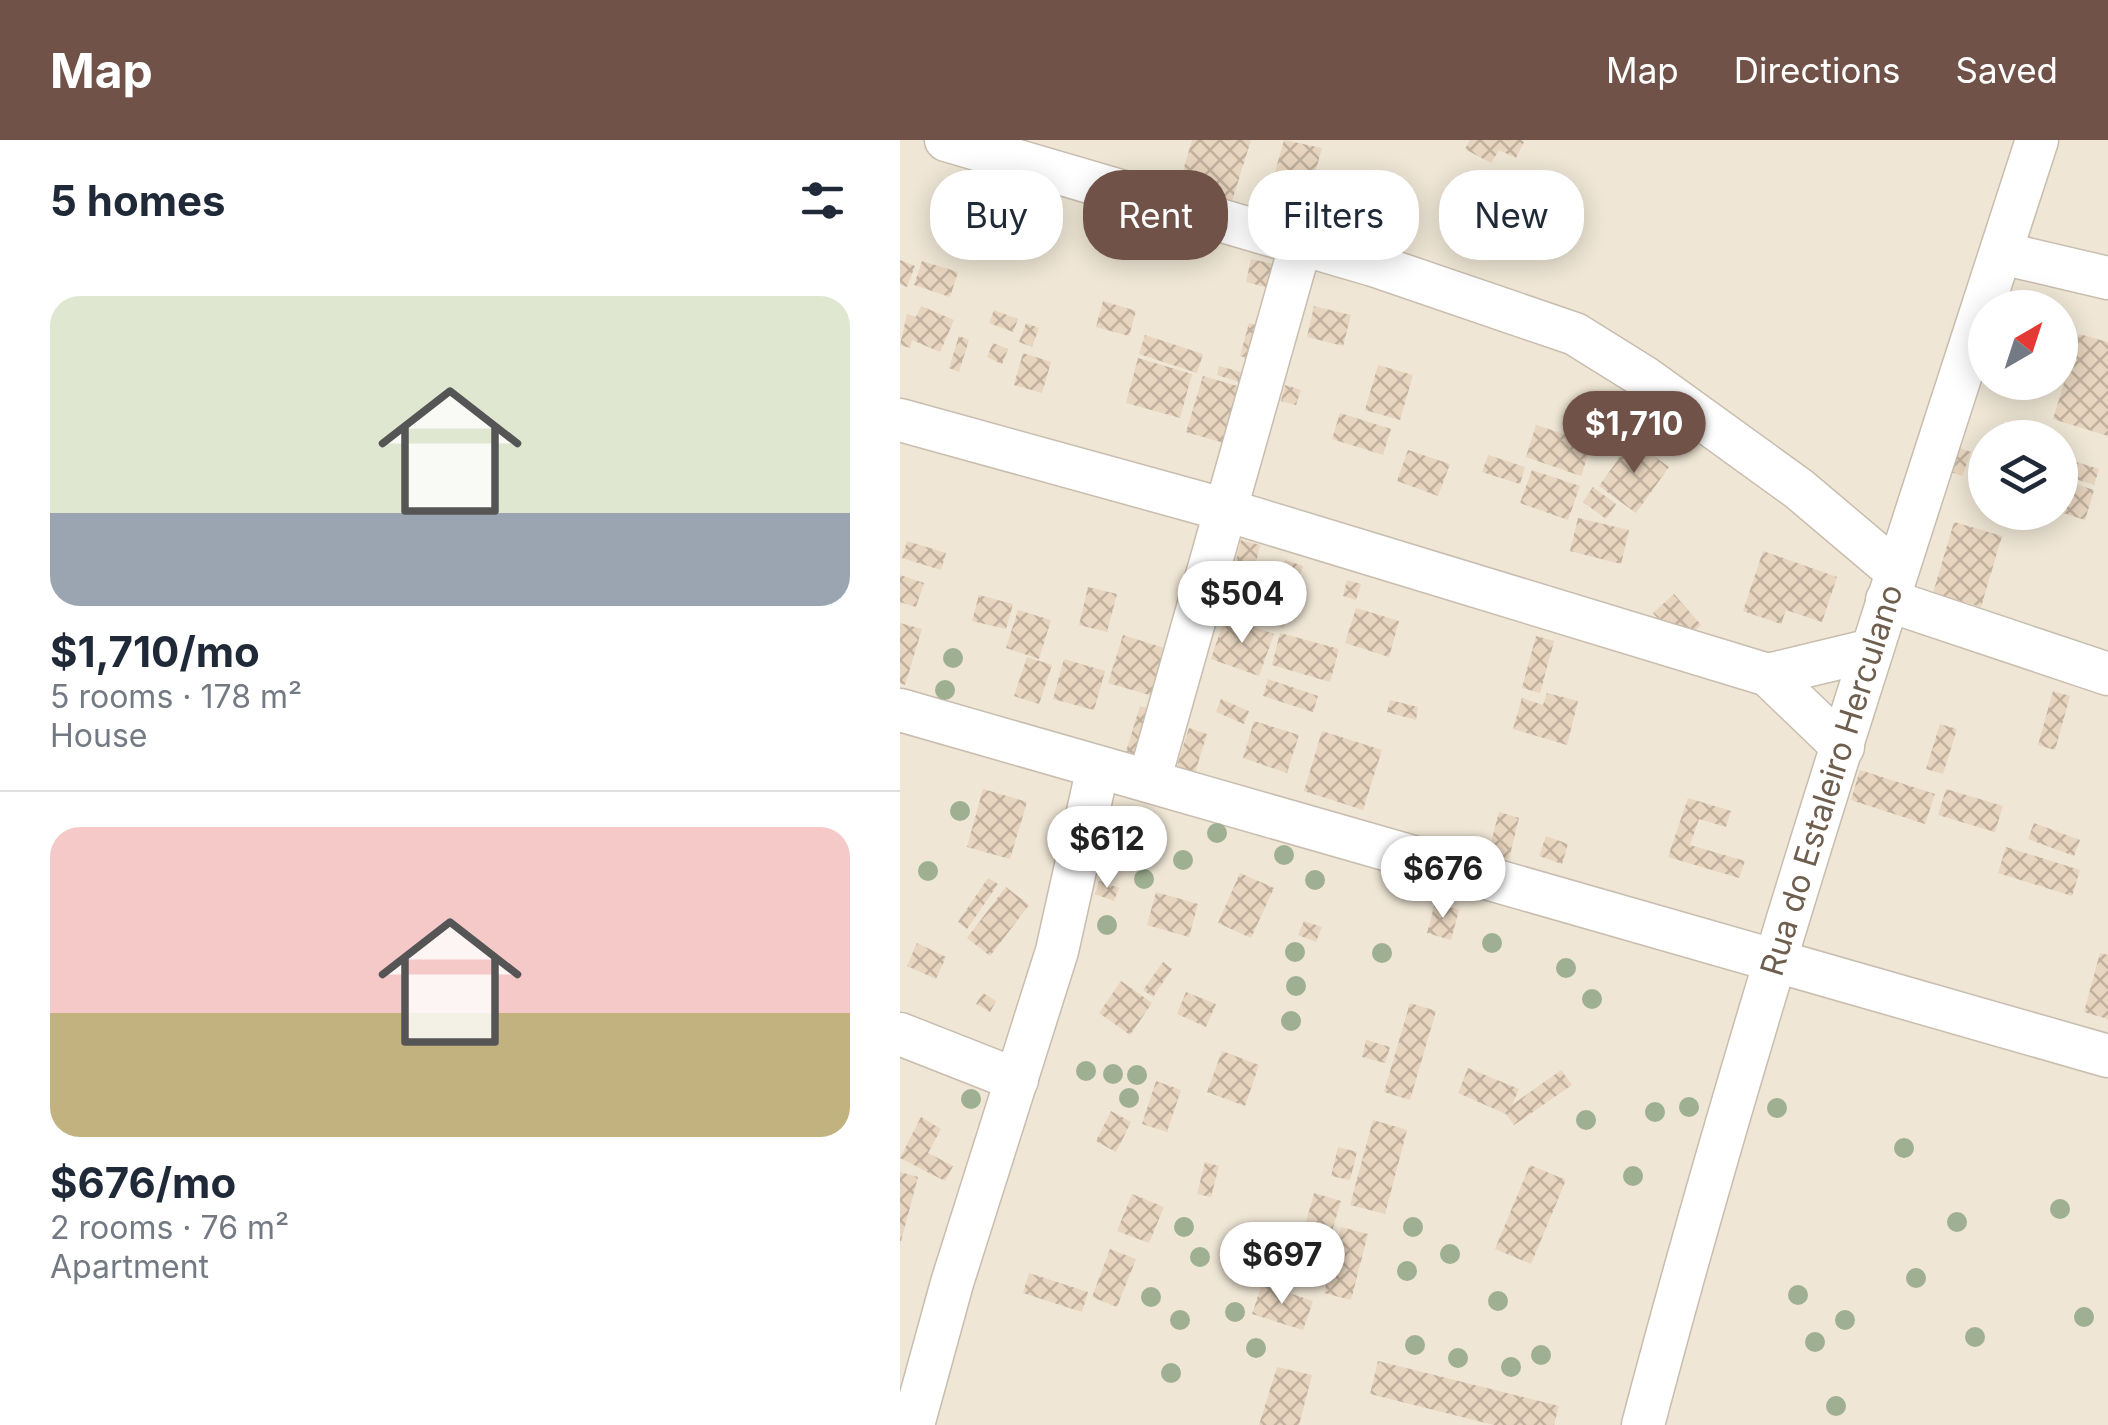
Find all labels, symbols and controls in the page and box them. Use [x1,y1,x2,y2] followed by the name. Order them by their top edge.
[50,41,153,100] text: Map
[1606,49,1679,91] text: Map
[1734,49,1901,91] text: Directions
[1956,49,2058,91] text: Saved
[930,170,1063,260] chip: Buy
[1083,170,1228,260] chip: Rent
[1248,170,1419,260] chip: Filters
[1439,170,1584,260] chip: New
[795,173,850,228] icon: filters
[50,175,226,226] text: 5 homes
[1968,290,2078,400] north arrow
[1968,290,2078,530] map controls
[360,361,540,541] icon: home
[1553,391,1715,476] pin: $1,710
[1585,404,1683,443] text: $1,710
[1968,420,2078,530] button: layers
[1183,561,1301,646] pin: $504
[1200,574,1284,613] text: $504
[1752,579,1911,980] street label: Rua do Estaleiro Herculano
[50,626,260,677] text: $1,710/mo
[50,677,302,716] text: 5 rooms · 178 m²
[50,716,147,755] text: House
[1048,806,1166,891] pin: $612
[1069,819,1145,858] text: $612
[1384,836,1502,921] pin: $676
[1403,849,1483,888] text: $676
[360,892,540,1072] icon: home
[50,1157,236,1208] text: $676/mo
[50,1208,289,1247] text: 2 rooms · 76 m²
[1223,1222,1341,1307] pin: $697
[1242,1235,1322,1274] text: $697
[50,1247,209,1286] text: Apartment

